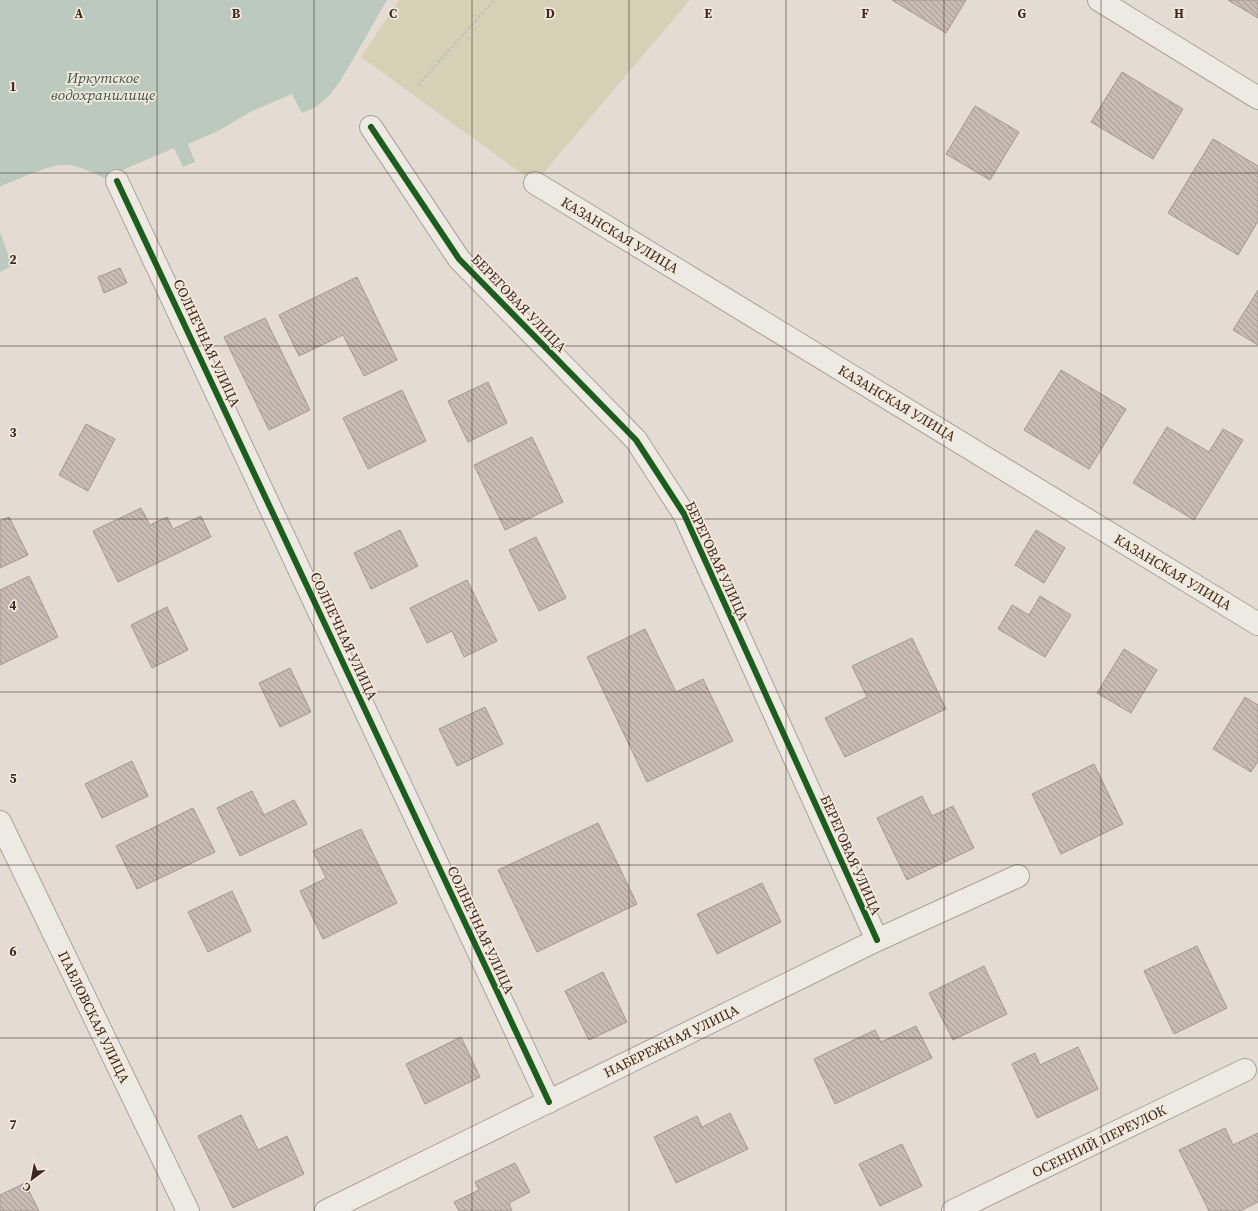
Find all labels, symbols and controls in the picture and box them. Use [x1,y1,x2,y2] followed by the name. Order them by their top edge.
[75,5,84,22] text: A
[232,5,241,22] text: B
[389,5,397,22] text: C
[545,5,555,22] text: D
[704,5,712,22] text: E
[861,5,869,22] text: F
[1018,5,1027,22] text: G
[1174,5,1184,22] text: H
[51,67,155,105] water label: Иркутское водохранилище
[9,78,17,95] text: 1
[557,192,683,279] street label: КАЗАНСКАЯ УЛИЦА
[467,249,572,357] street label: БЕРЕГОВАЯ УЛИЦА
[9,251,17,268] text: 2
[169,276,246,411] street label: СОЛНЕЧНАЯ УЛИЦА
[834,360,960,447] street label: КАЗАНСКАЯ УЛИЦА
[9,424,17,441] text: 3
[681,498,754,625] street label: БЕРЕГОВАЯ УЛИЦА
[1110,529,1236,616] street label: КАЗАНСКАЯ УЛИЦА
[306,569,383,704] street label: СОЛНЕЧНАЯ УЛИЦА
[9,597,17,614] text: 4
[9,770,17,787] text: 5
[815,792,887,919] street label: БЕРЕГОВАЯ УЛИЦА
[443,863,520,998] street label: СОЛНЕЧНАЯ УЛИЦА
[9,943,17,960] text: 6
[53,947,135,1087] street label: ПАВЛОВСКАЯ УЛИЦА
[600,999,743,1082] street label: НАБЕРЕЖНАЯ УЛИЦА
[1029,1099,1170,1182] street label: ОСЕННИЙ ПЕРЕУЛОК
[9,1116,17,1133] text: 7
[12,1159,52,1199] north arrow
[20,1179,34,1195] text: С

